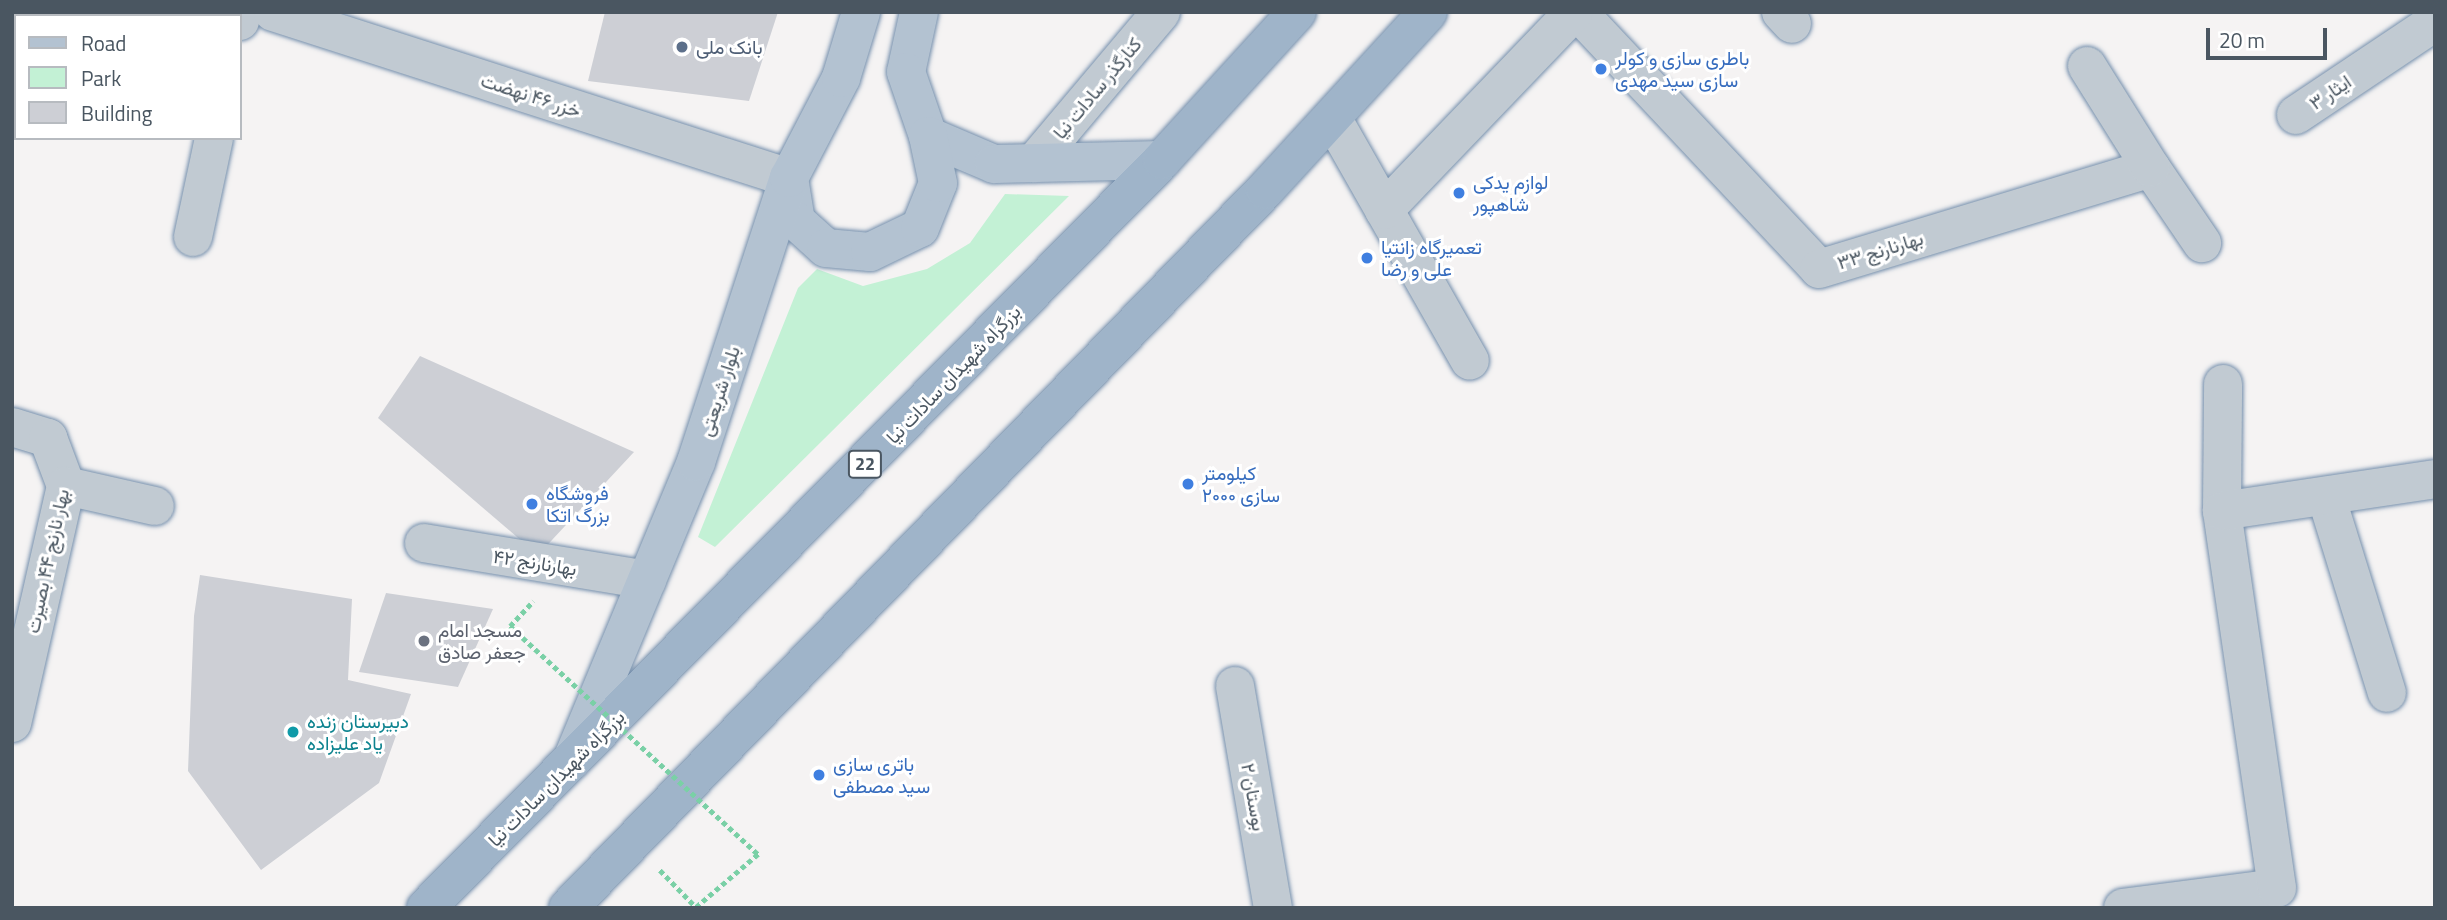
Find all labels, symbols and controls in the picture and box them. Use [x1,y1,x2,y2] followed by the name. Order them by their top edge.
[14,14,242,140] legend
[2209,14,2330,58] scale bar
[2219,24,2265,56] text: 20 m
[81,27,126,59] text: Road
[1048,33,1146,143] street label: کنارگذر سادات نیا
[696,36,763,58] place label: بانک ملی
[674,39,690,55] marker: بانک ملی
[1615,47,1749,91] place label: باطری سازی و کولر سازی سید مهدی
[1593,61,1609,77] marker: باطری سازی و کولر سازی سید مهدی
[81,62,121,94] text: Park
[478,68,584,122] street label: خزر ۴۶ نهضت
[2305,70,2355,114] street label: ایثار ۳
[81,97,152,129] text: Building
[1473,171,1548,215] place label: لوازم یدکی شاهپور
[1451,185,1467,201] marker: لوازم یدکی شاهپور
[1834,226,1926,274] street label: بهارنارنج ۳۳
[1381,236,1482,280] place label: تعمیرگاه زانتیا علی و رضا
[1359,250,1375,266] marker: تعمیرگاه زانتیا علی و رضا
[881,300,1025,448] street label: بزرگراه شهیدان سادات نیا
[694,343,744,439] street label: بلوار شریعتی
[848,450,882,478] road number: 22
[1202,462,1280,506] place label: کیلومتر سازی ۲۰۰۰
[1180,476,1196,492] marker: کیلومتر سازی ۲۰۰۰
[546,482,610,526] place label: فروشگاه بزرگ اتکا
[21,487,73,635] street label: بهار نارنج ۴۴ بصیرت
[524,496,540,512] marker: فروشگاه بزرگ اتکا
[492,544,578,580] street label: بهارنارنج ۴۲
[438,619,526,663] place label: مسجد امام جعفر صادق
[416,633,432,649] marker: مسجد امام جعفر صادق
[483,705,629,851] street label: بزرگراه شهیدان سادات نیا
[307,710,409,754] place label: دبیرستان زنده یاد علیزاده
[285,724,301,740] marker: دبیرستان زنده یاد علیزاده
[833,753,930,797] place label: باتری سازی سید مصطفی
[1237,761,1271,833] street label: بوستان ۲
[811,767,827,783] marker: باتری سازی سید مصطفی

